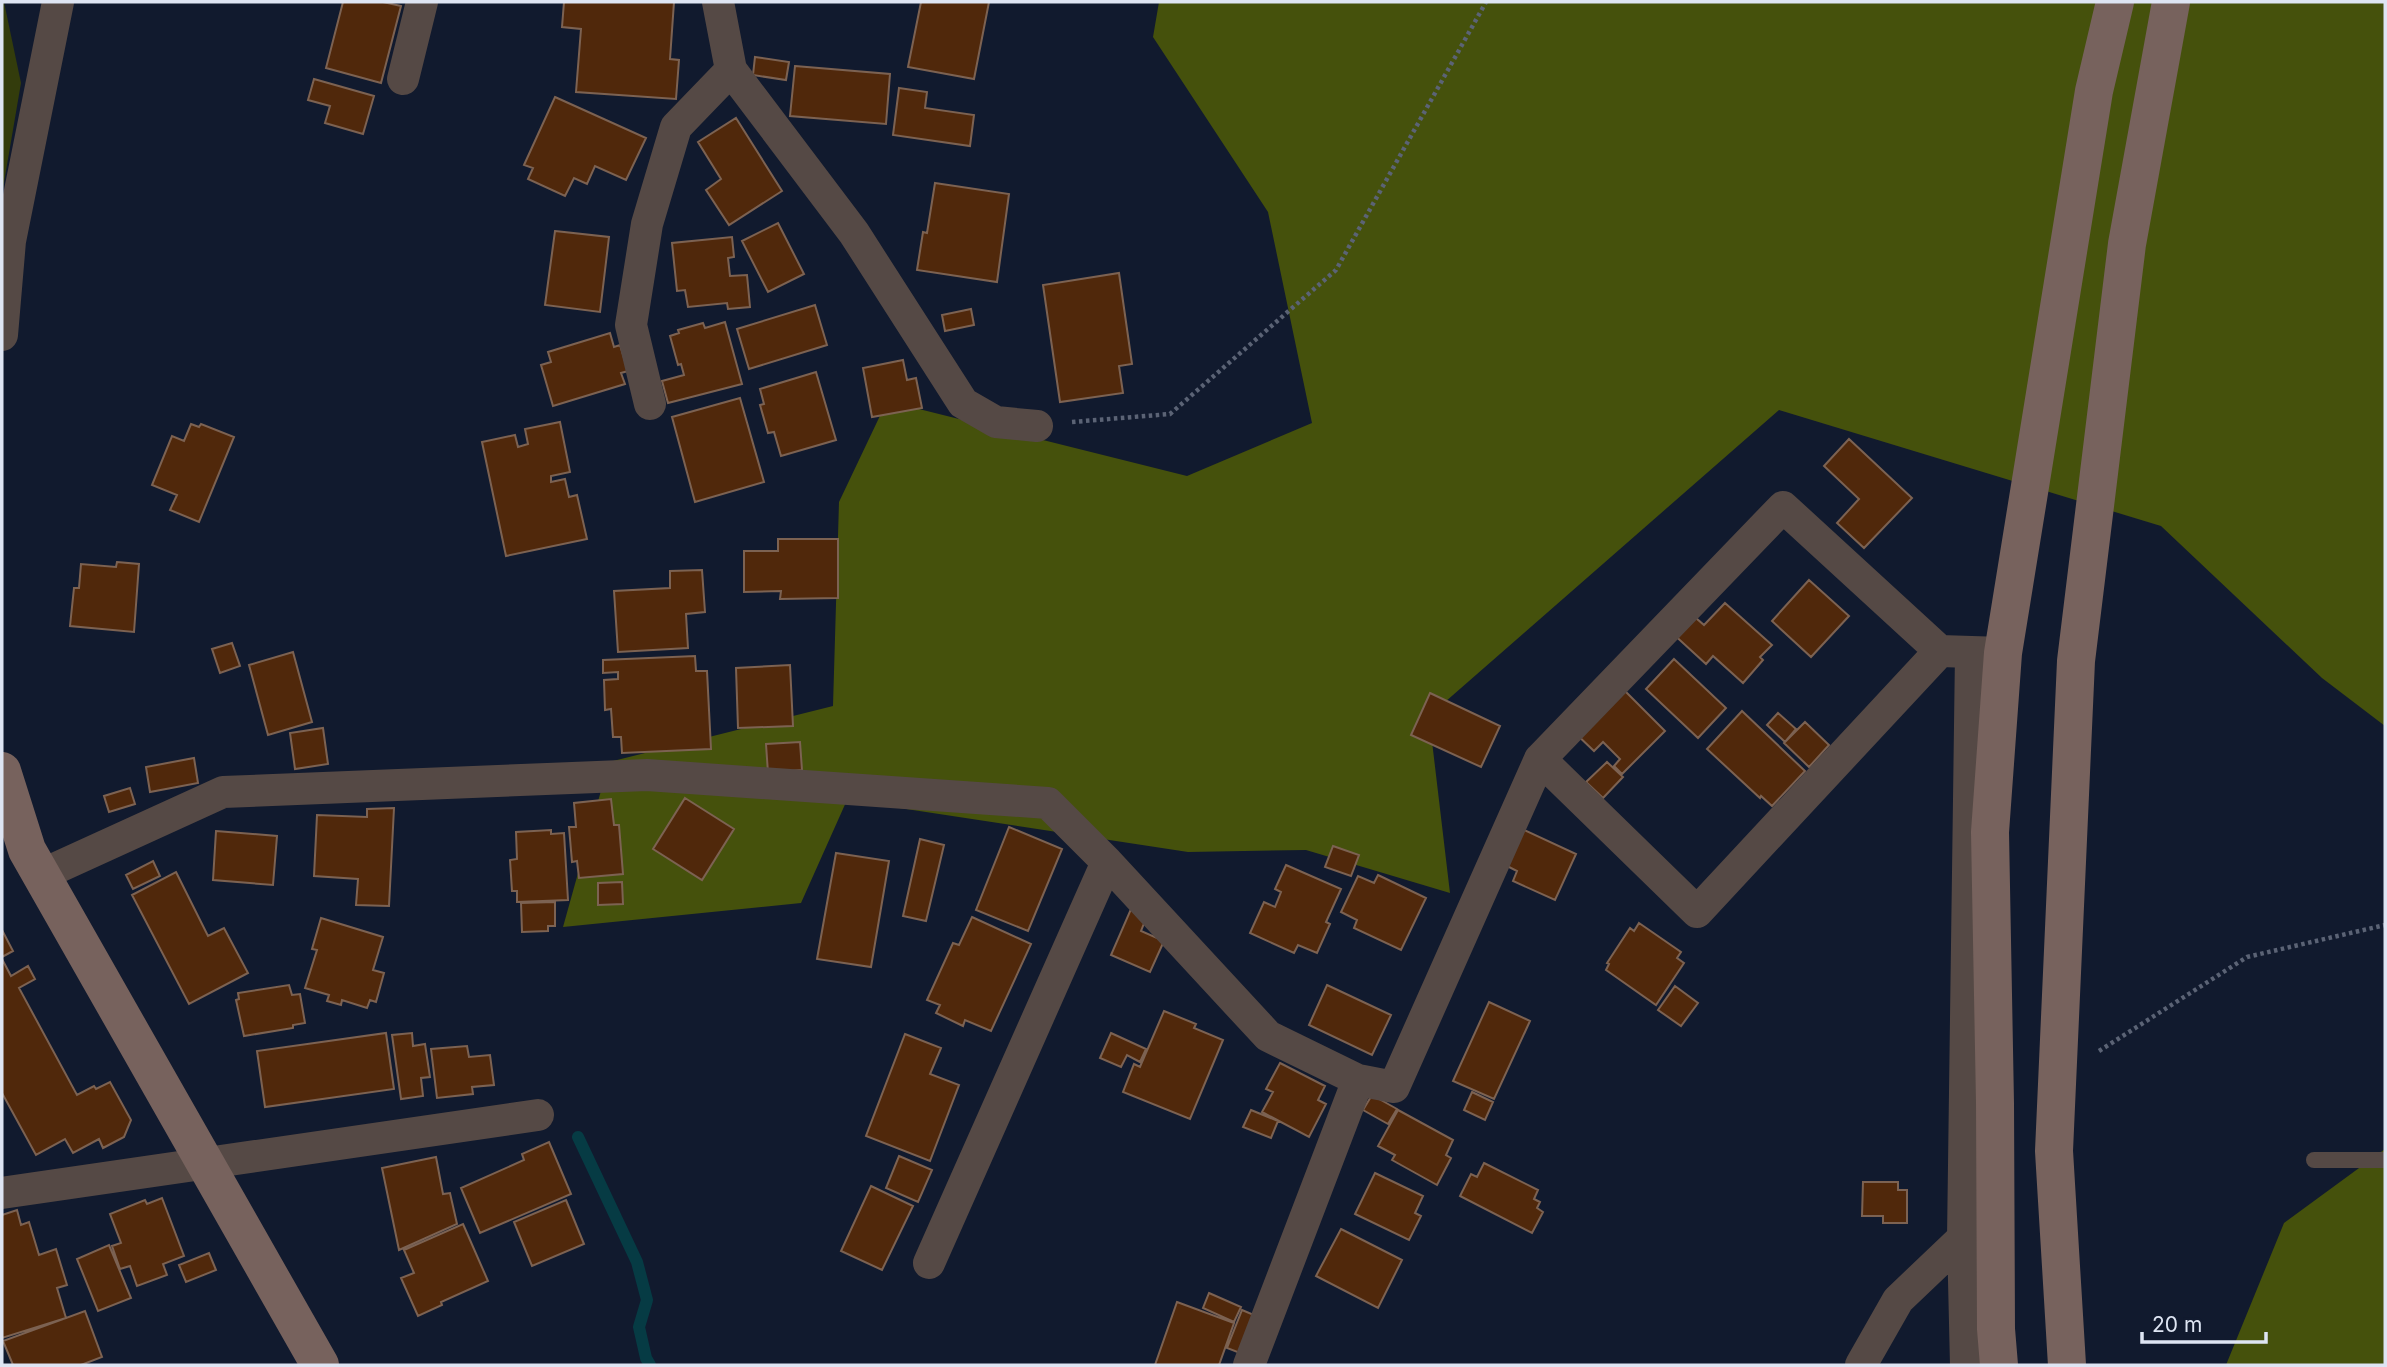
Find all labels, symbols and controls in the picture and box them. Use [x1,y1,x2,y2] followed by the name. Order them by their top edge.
[2142,1300,2266,1344] scale bar
[2152,1312,2202,1337] text: 20 m

